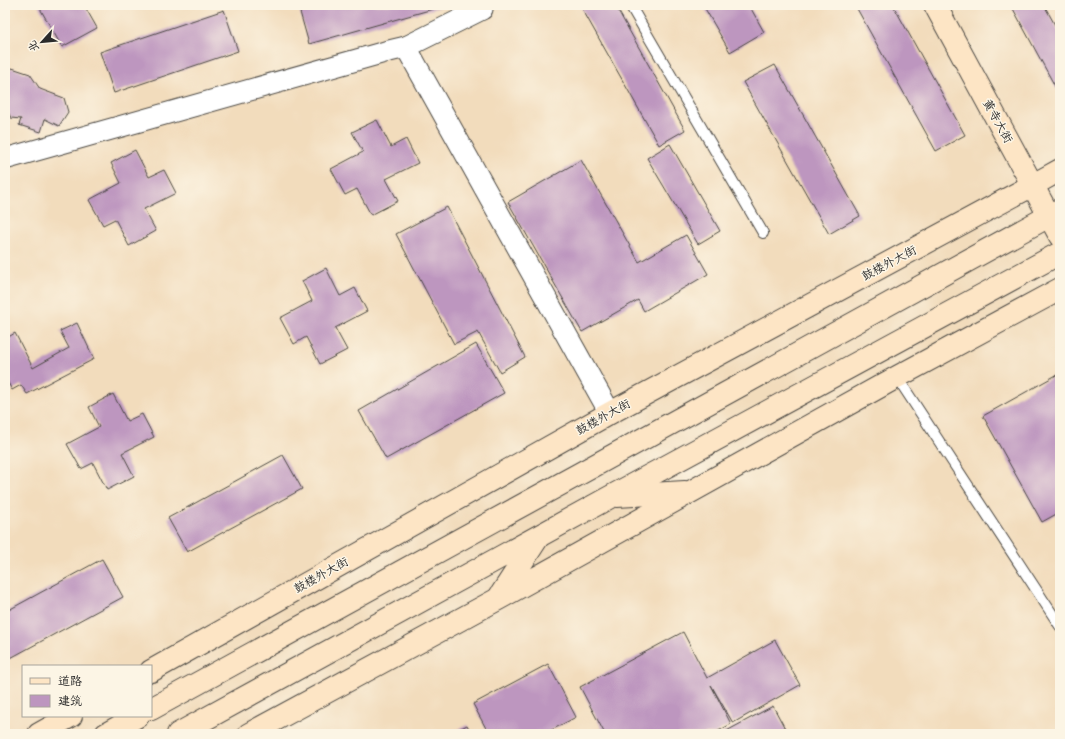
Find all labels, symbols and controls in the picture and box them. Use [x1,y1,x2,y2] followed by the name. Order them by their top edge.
[22,22,62,62] north arrow
[23,38,42,55] text: 北
[980,96,1018,145] street label: 黄寺大街
[858,241,919,283] street label: 鼓楼外大街
[572,395,633,438] street label: 鼓楼外大街
[290,553,351,596] street label: 鼓楼外大街
[22,665,152,717] legend
[58,672,82,688] text: 道路
[58,692,82,708] text: 建筑

